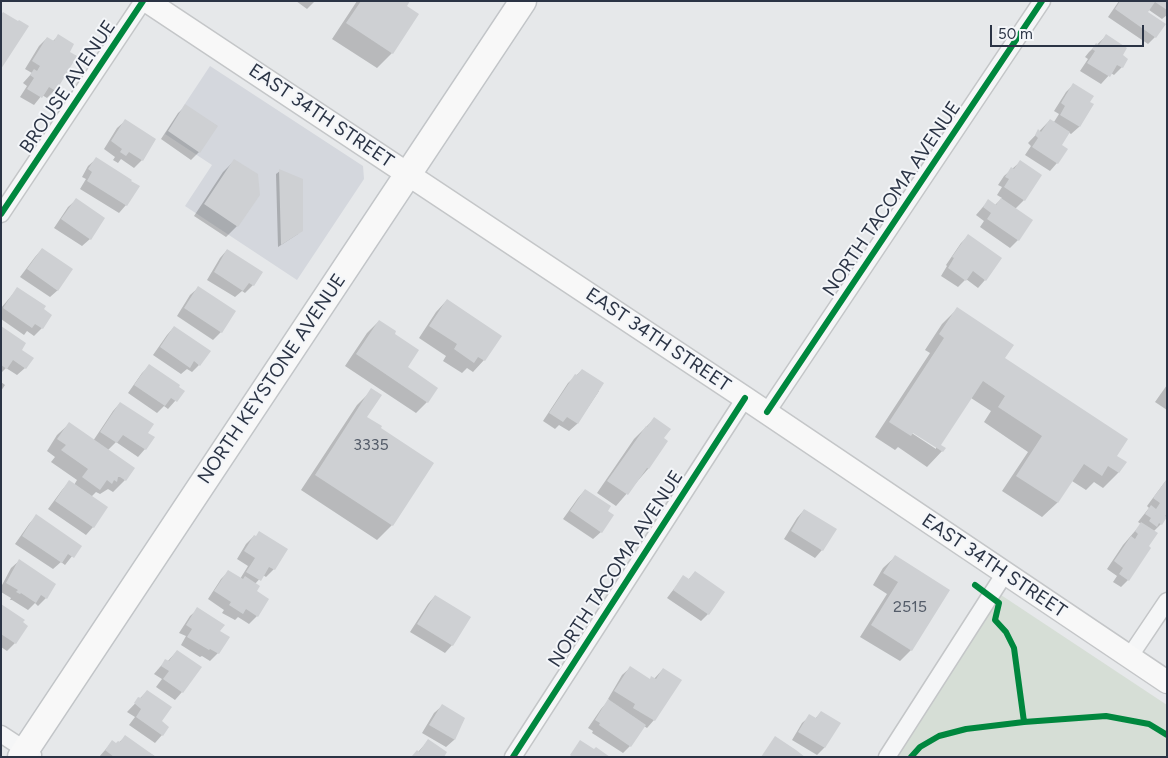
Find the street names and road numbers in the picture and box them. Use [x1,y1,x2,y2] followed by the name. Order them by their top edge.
[15,16,121,158] street label: BROUSE AVENUE
[244,59,398,173] street label: EAST 34TH STREET
[818,97,966,301] street label: NORTH TACOMA AVENUE
[193,270,351,488] street label: NORTH KEYSTONE AVENUE
[581,283,735,397] street label: EAST 34TH STREET
[544,466,688,672] street label: NORTH TACOMA AVENUE
[917,509,1071,623] street label: EAST 34TH STREET

